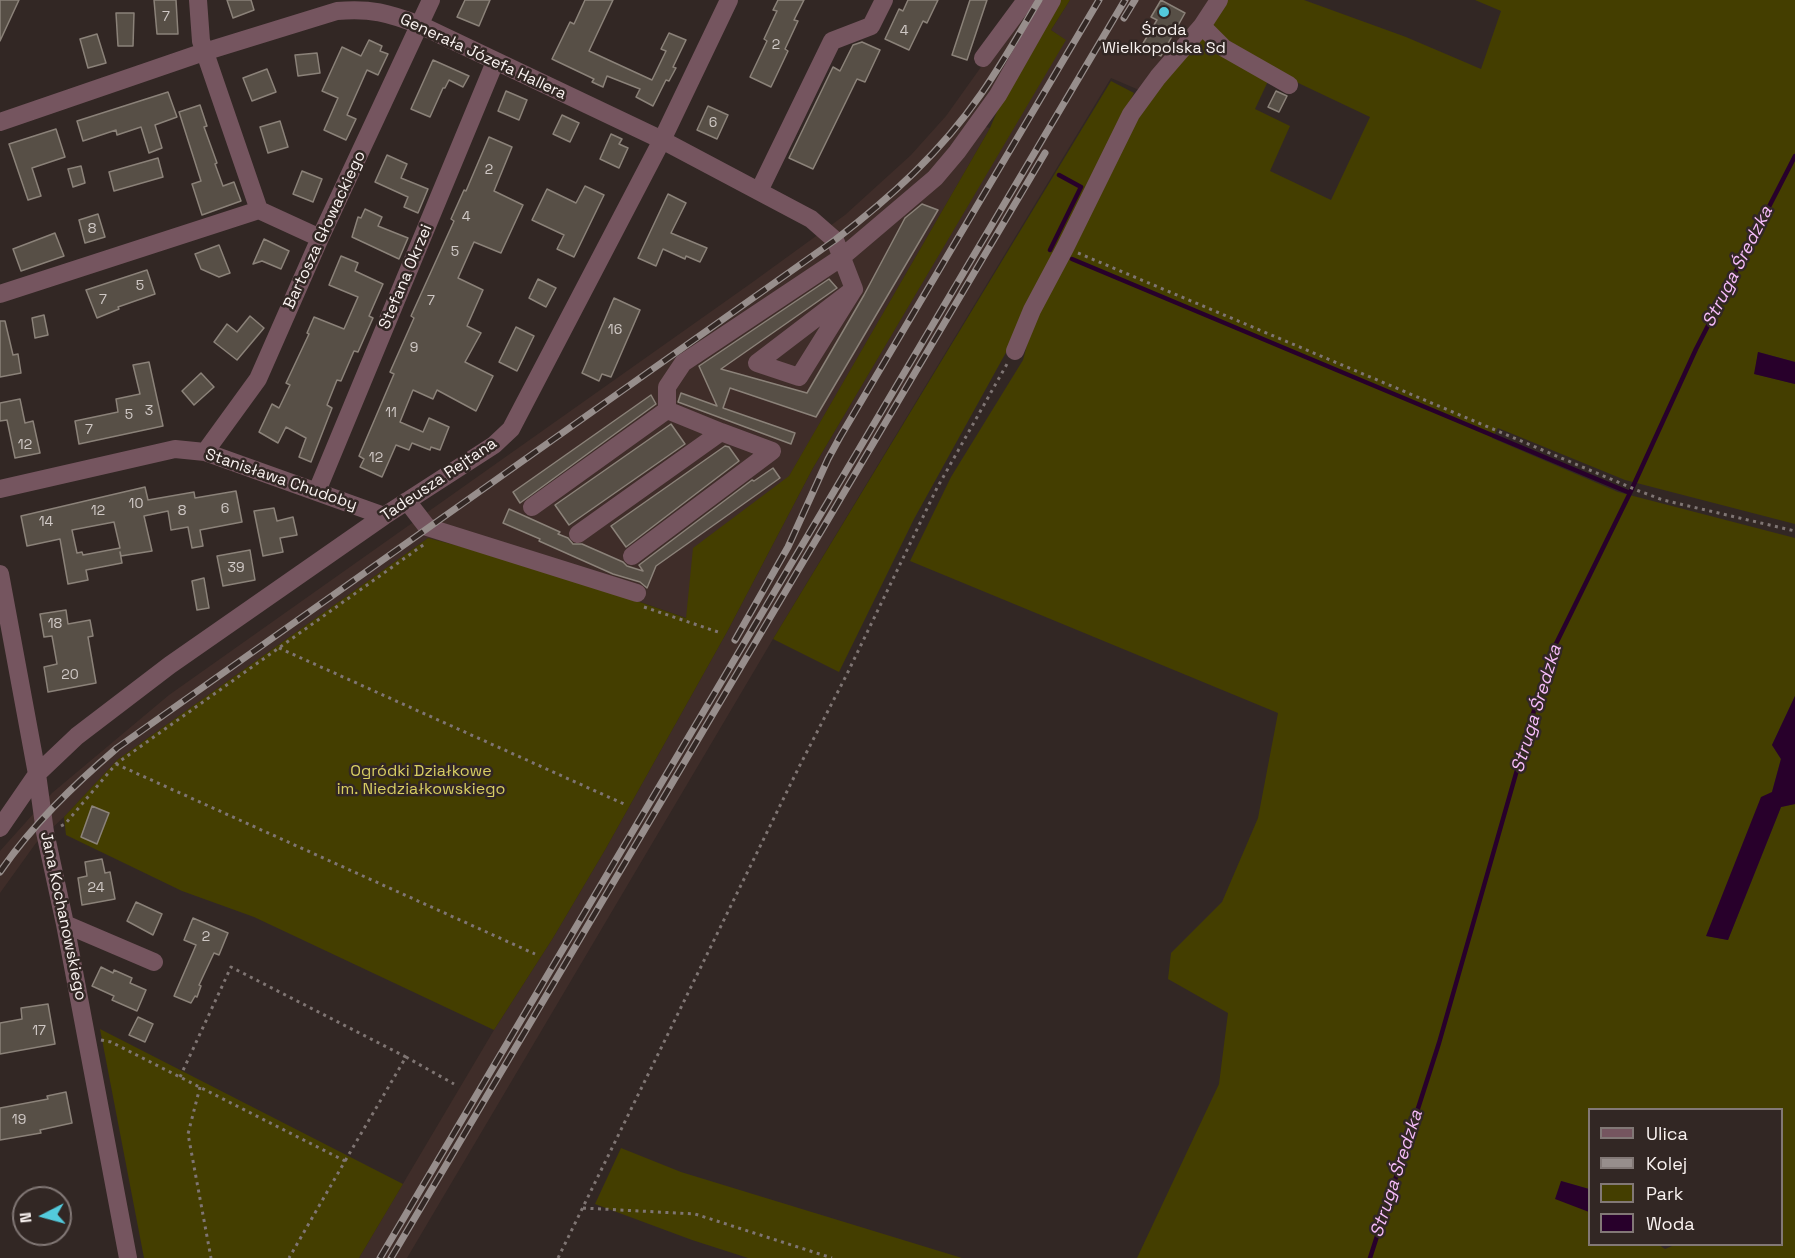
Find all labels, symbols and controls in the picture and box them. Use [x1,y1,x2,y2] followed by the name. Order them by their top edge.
[1157,5,1171,19] marker: Środa Wielkopolska Sd
[162,9,170,25] house number: 7
[397,10,569,104] street label: Generała Józefa Hallera
[1102,21,1226,59] place label: Środa Wielkopolska Sd
[900,23,908,39] house number: 4
[772,37,780,53] house number: 2
[709,115,717,131] house number: 6
[280,148,370,312] street label: Bartosza Głowackiego
[485,162,493,178] house number: 2
[1698,203,1778,331] water label: Struga Średzka
[462,209,470,225] house number: 4
[88,221,96,237] house number: 8
[375,222,437,332] street label: Stefana Okrzei
[451,244,459,260] house number: 5
[136,278,144,294] house number: 5
[99,292,107,308] house number: 7
[427,293,435,309] house number: 7
[608,322,622,338] house number: 16
[410,340,418,356] house number: 9
[145,403,153,419] house number: 3
[385,405,397,421] house number: 11
[125,407,133,423] house number: 5
[85,422,93,438] house number: 7
[377,434,501,526] street label: Tadeusza Rejtana
[18,437,32,453] house number: 12
[202,445,360,515] street label: Stanisława Chudoby
[369,450,383,466] house number: 12
[129,496,143,512] house number: 10
[221,501,229,517] house number: 6
[91,503,105,519] house number: 12
[178,503,186,519] house number: 8
[39,514,53,530] house number: 14
[227,560,245,576] house number: 39
[48,616,62,632] house number: 18
[1507,642,1567,776] water label: Struga Średzka
[61,667,79,683] house number: 20
[337,762,505,800] park label: Ogródki Działkowe im. Niedziałkowskiego
[36,830,90,1002] street label: Jana Kochanowskiego
[88,880,104,896] house number: 24
[202,929,210,945] house number: 2
[32,1023,46,1039] house number: 17
[1366,1108,1428,1240] water label: Struga Średzka
[1588,1108,1783,1246] legend
[12,1112,26,1128] house number: 19
[1646,1122,1688,1145] text: Ulica
[1646,1152,1687,1175] text: Kolej
[1646,1182,1683,1205] text: Park
[12,1186,72,1246] north arrow
[15,1211,37,1224] text: N
[1646,1212,1695,1235] text: Woda

